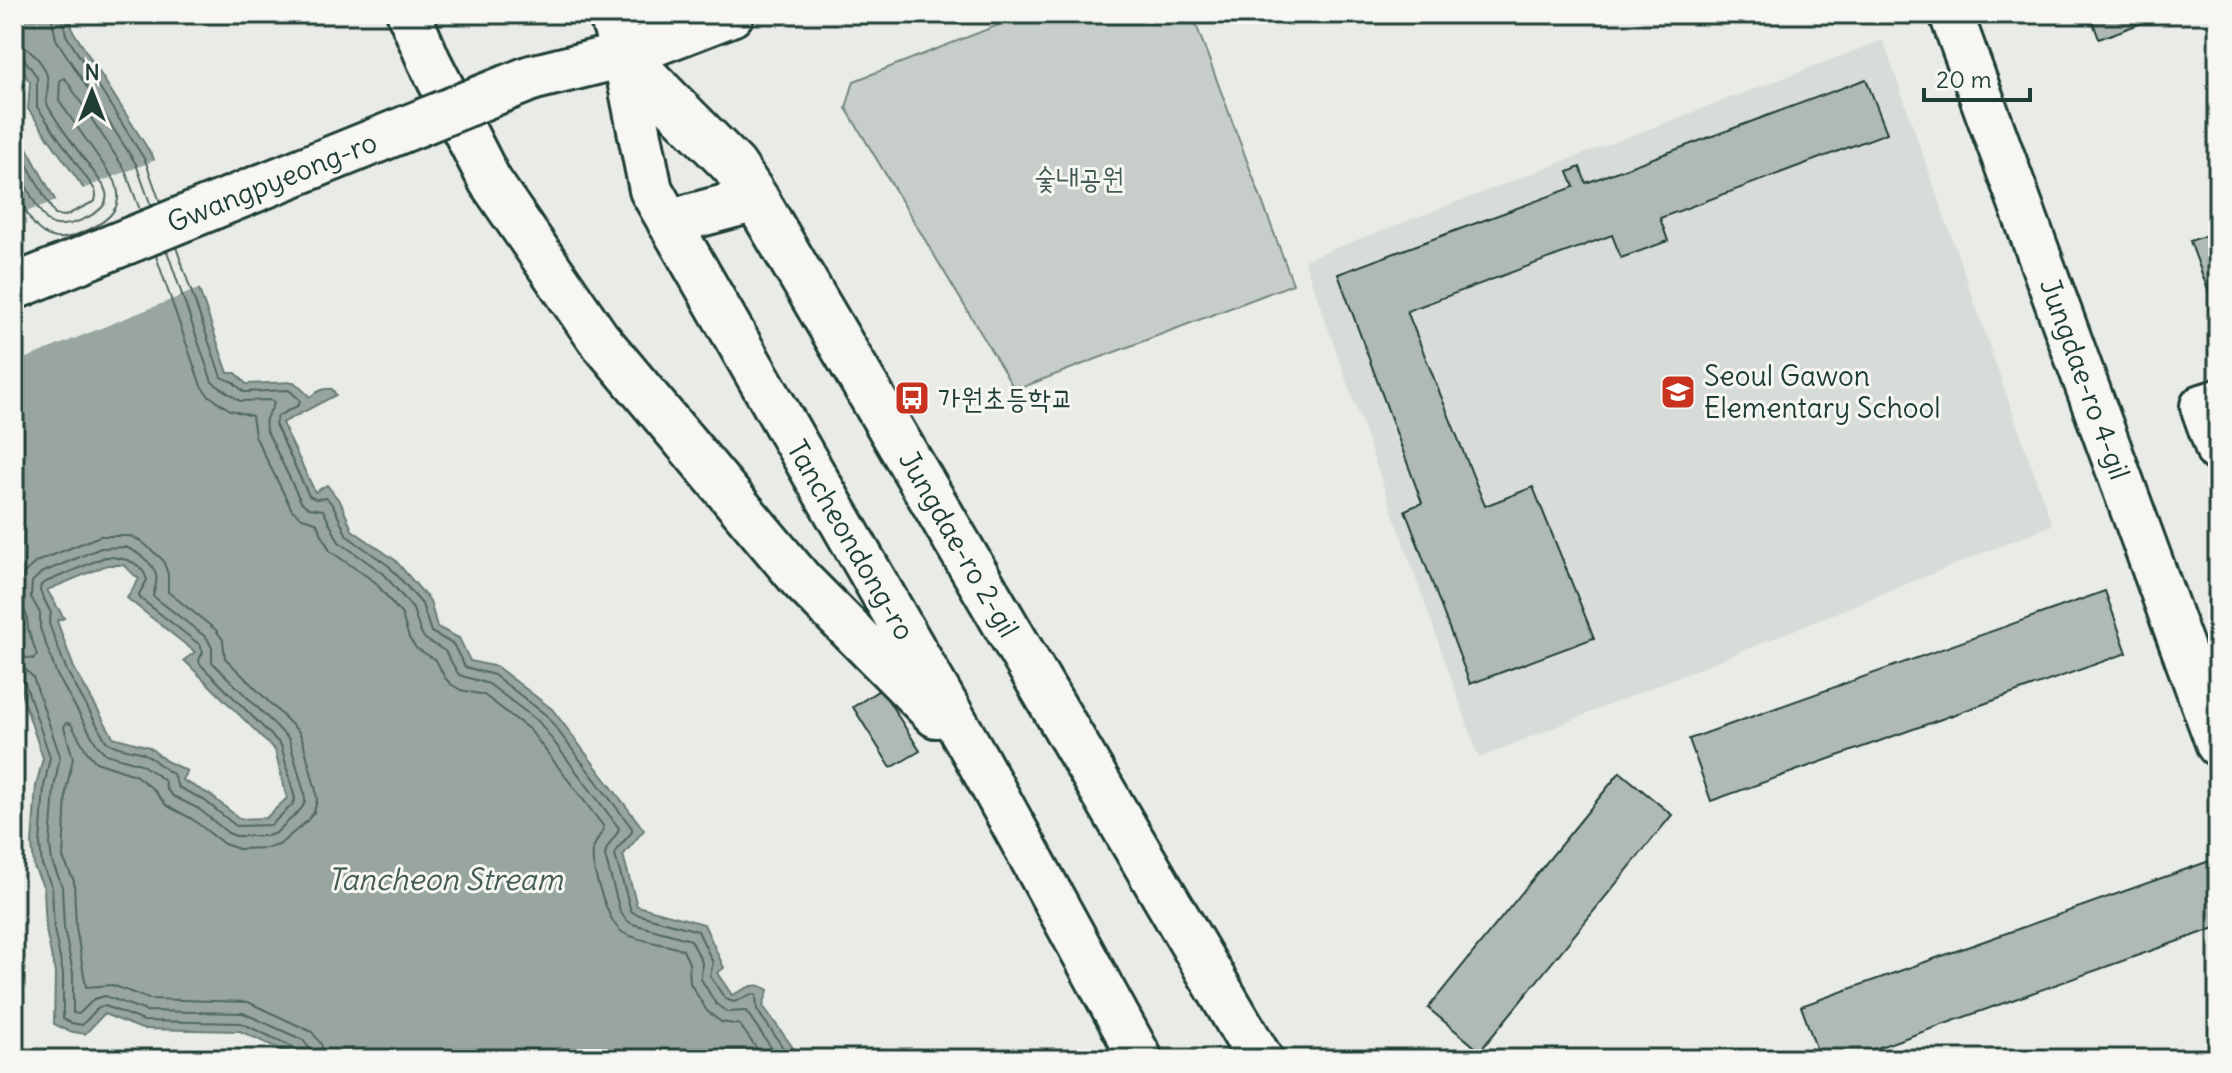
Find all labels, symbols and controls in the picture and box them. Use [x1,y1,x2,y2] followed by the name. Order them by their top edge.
[52,52,132,132] north arrow
[1924,52,2030,102] scale bar
[84,58,100,86] text: N
[1936,64,1992,94] text: 20 m
[162,124,382,240] street label: Gwangpyeong-ro
[1034,160,1124,196] park label: 숯내공원
[2032,274,2138,484] street label: Jungdae-ro 4-gil
[1704,358,1941,426] place label: Seoul Gawon Elementary School
[1659,373,1697,411] school or university icon: Seoul Gawon Elementary School
[893,379,931,417] bus stop icon: 가원초등학교
[938,380,1073,416] place label: 가원초등학교
[779,434,923,646] street label: Tancheondong-ro
[891,444,1027,644] street label: Jungdae-ro 2-gil
[327,860,563,898] water label: Tancheon Stream

